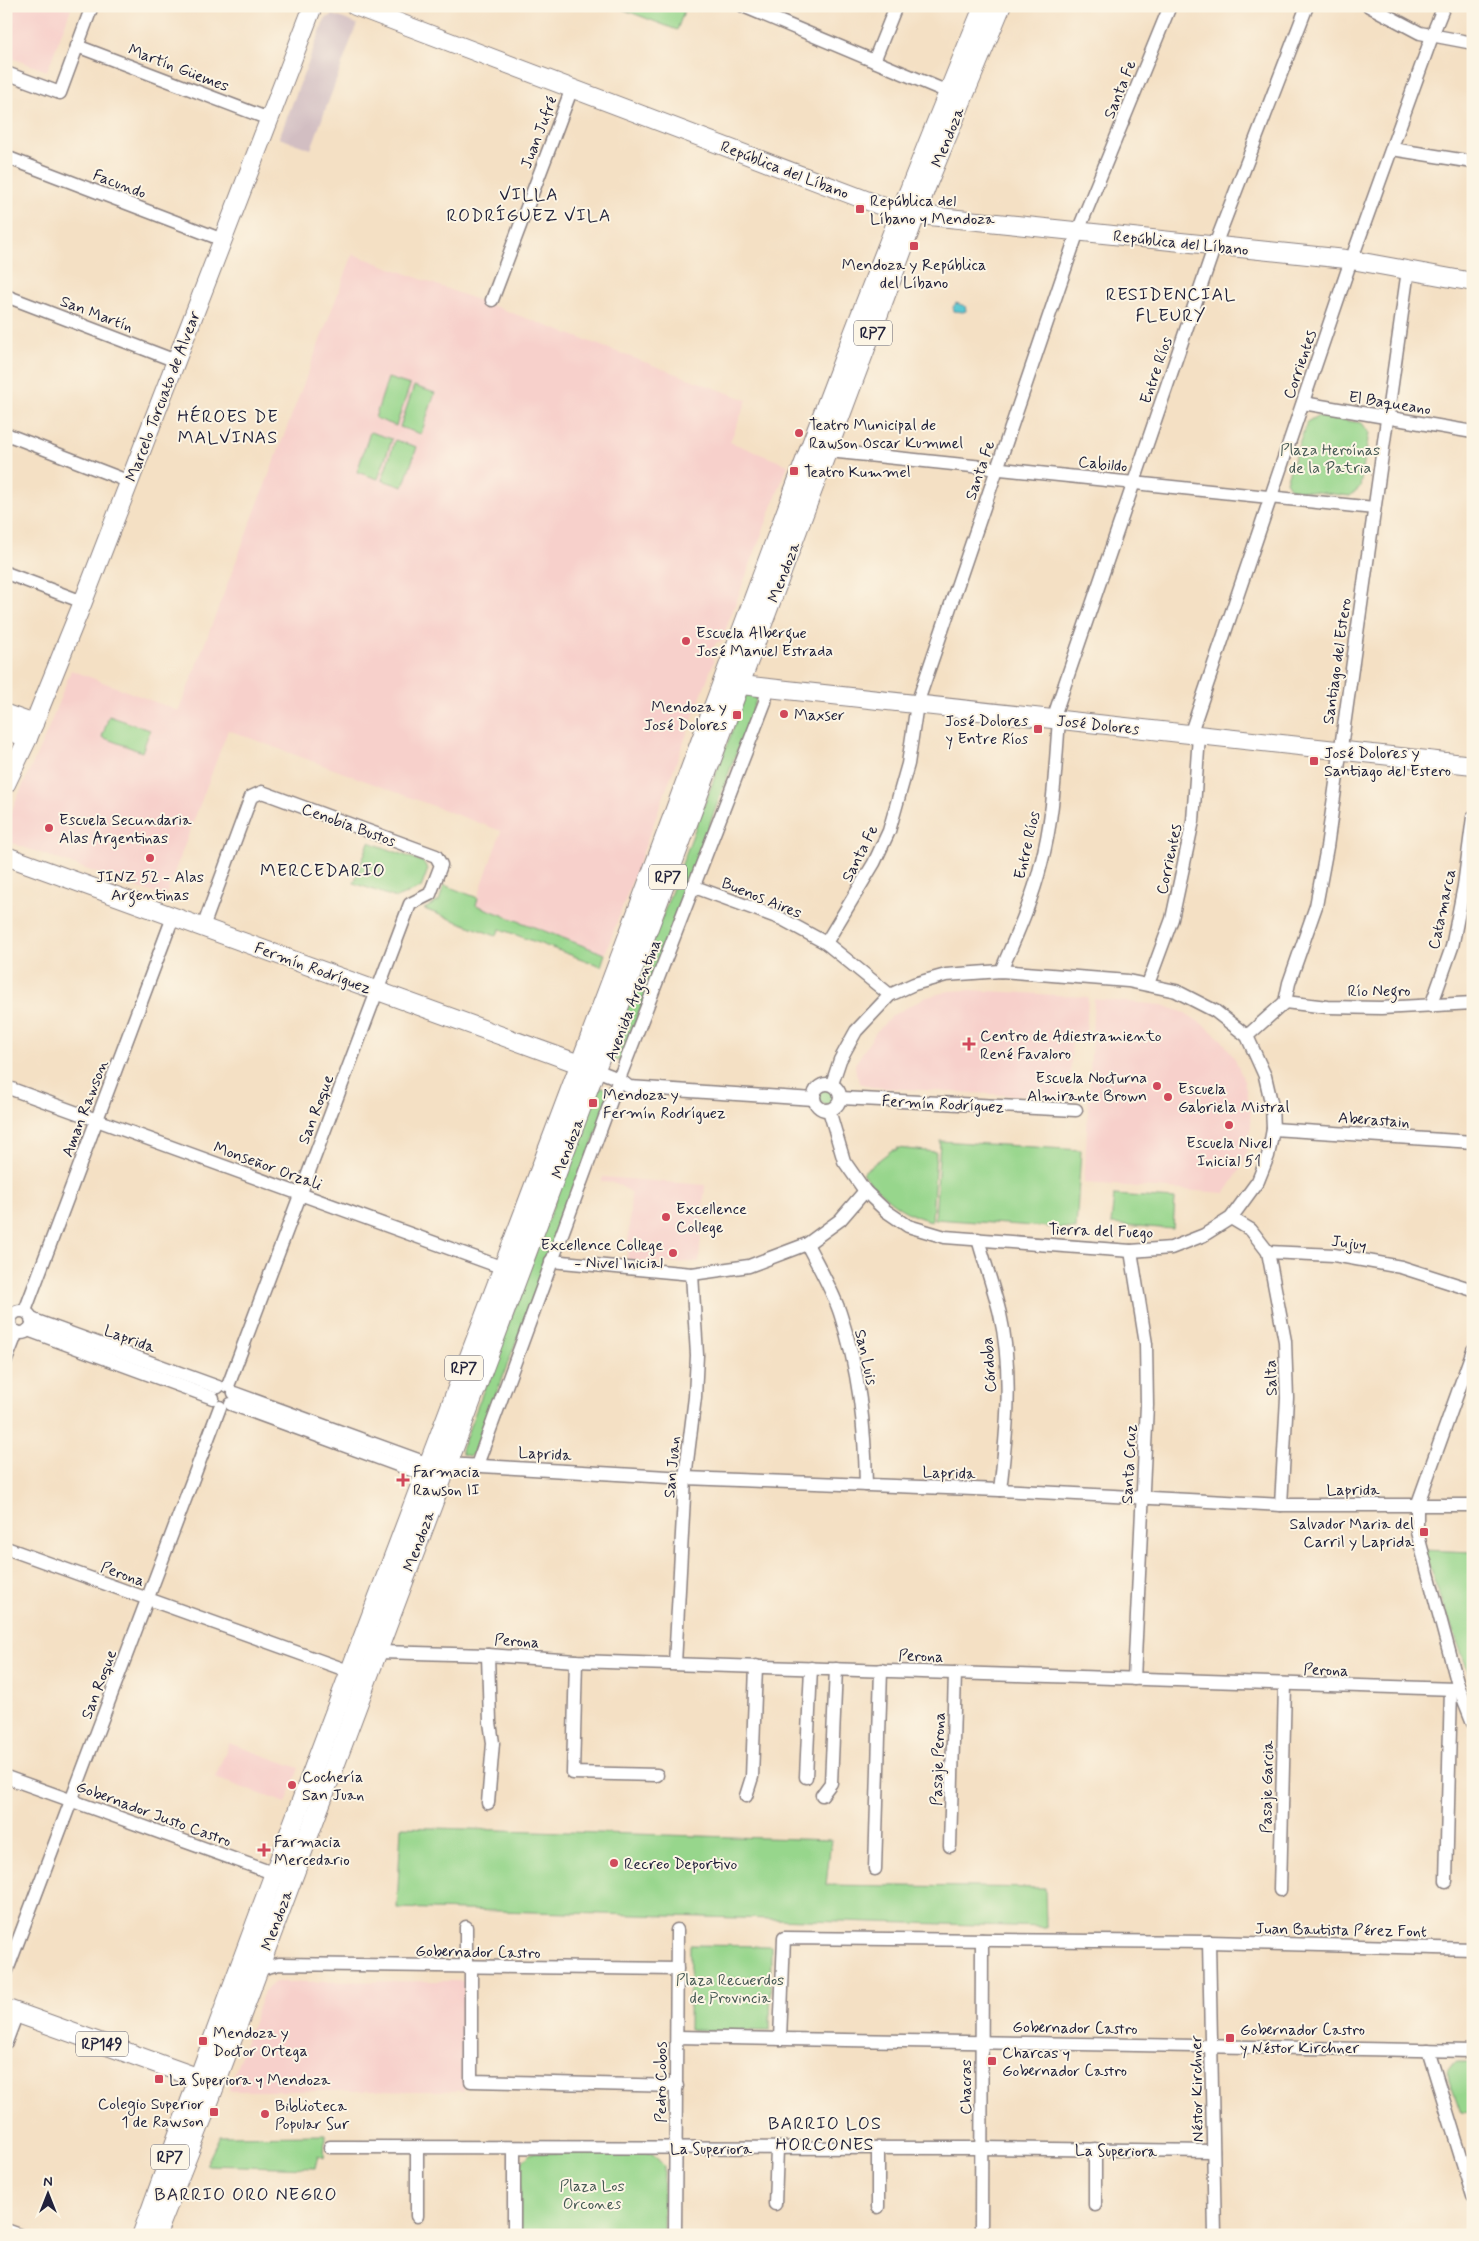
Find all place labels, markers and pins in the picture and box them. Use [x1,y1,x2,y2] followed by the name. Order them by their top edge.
[870,191,995,230] place label: República del Líbano y Mendoza
[854,203,866,215] marker: República del Líbano y Mendoza
[908,240,920,252] marker: Mendoza y República del Líbano
[842,255,986,294] place label: Mendoza y República del Líbano
[809,415,963,454] place label: Teatro Municipal de Rawson Oscar Kummel
[793,427,805,439] marker: Teatro Municipal de Rawson Oscar Kummel
[804,462,911,483] place label: Teatro Kummel
[788,465,800,477] marker: Teatro Kummel
[696,623,833,662] place label: Escuela Albergue José Manuel Estrada
[680,635,692,647] marker: Escuela Albergue José Manuel Estrada
[644,697,727,736] place label: Mendoza y José Dolores
[794,705,845,726] place label: Maxser
[778,708,790,720] marker: Maxser
[731,709,743,721] marker: Mendoza y José Dolores
[945,711,1028,750] place label: José Dolores y Entre Ríos
[1032,723,1044,735] marker: José Dolores y Entre Ríos
[1324,743,1451,782] place label: José Dolores y Santiago del Estero
[1308,755,1320,767] marker: José Dolores y Santiago del Estero
[59,810,192,849] place label: Escuela Secundaria Alas Argentinas
[43,822,55,834] marker: Escuela Secundaria Alas Argentinas
[144,852,156,864] marker: JINZ 52 - Alas Argentinas
[96,867,204,907] place label: JINZ 52 - Alas Argentinas
[980,1026,1162,1065] place label: Centro de Adiestramiento René Favaloro
[962,1037,976,1051] marker: Centro de Adiestramiento René Favaloro
[1027,1068,1147,1107] place label: Escuela Nocturna Almirante Brown
[1178,1079,1290,1118] place label: Escuela Gabriela Mistral
[1151,1080,1163,1092] marker: Escuela Nocturna Almirante Brown
[603,1085,726,1124] place label: Mendoza y Fermín Rodríguez
[1162,1091,1174,1103] marker: Escuela Gabriela Mistral
[587,1097,599,1109] marker: Mendoza y Fermín Rodríguez
[1223,1119,1235,1131] marker: Escuela Nivel Inicial 51
[1186,1133,1272,1172] place label: Escuela Nivel Inicial 51
[676,1199,747,1238] place label: Excellence College
[660,1211,672,1223] marker: Excellence College
[540,1235,663,1274] place label: Excellence College - Nivel Inicial
[667,1247,679,1259] marker: Excellence College - Nivel Inicial
[413,1462,480,1501] place label: Farmacia Rawson II
[397,1474,409,1486] marker: Farmacia Rawson II
[1290,1514,1414,1553] place label: Salvador Maria del Carril y Laprida
[1418,1526,1430,1538] marker: Salvador Maria del Carril y Laprida
[302,1767,364,1806] place label: Cochería San Juan
[286,1779,298,1791] marker: Cochería San Juan
[274,1832,350,1871] place label: Farmacia Mercedario
[258,1844,270,1856] marker: Farmacia Mercedario
[624,1854,738,1875] place label: Recreo Deportivo
[608,1857,620,1869] marker: Recreo Deportivo
[1240,2020,1365,2059] place label: Gobernador Castro y Néstor Kirchner
[213,2023,308,2062] place label: Mendoza y Doctor Ortega
[1224,2032,1236,2044] marker: Gobernador Castro y Néstor Kirchner
[197,2035,209,2047] marker: Mendoza y Doctor Ortega
[1002,2043,1127,2082] place label: Charcas y Gobernador Castro
[986,2055,998,2067] marker: Charcas y Gobernador Castro
[169,2070,331,2091] place label: La Superiora y Mendoza
[153,2073,165,2085] marker: La Superiora y Mendoza
[98,2094,204,2133] place label: Colegio Superior 1 de Rawson
[275,2096,350,2135] place label: Biblioteca Popular Sur
[208,2106,220,2118] marker: Colegio Superior 1 de Rawson
[259,2108,271,2120] marker: Biblioteca Popular Sur

